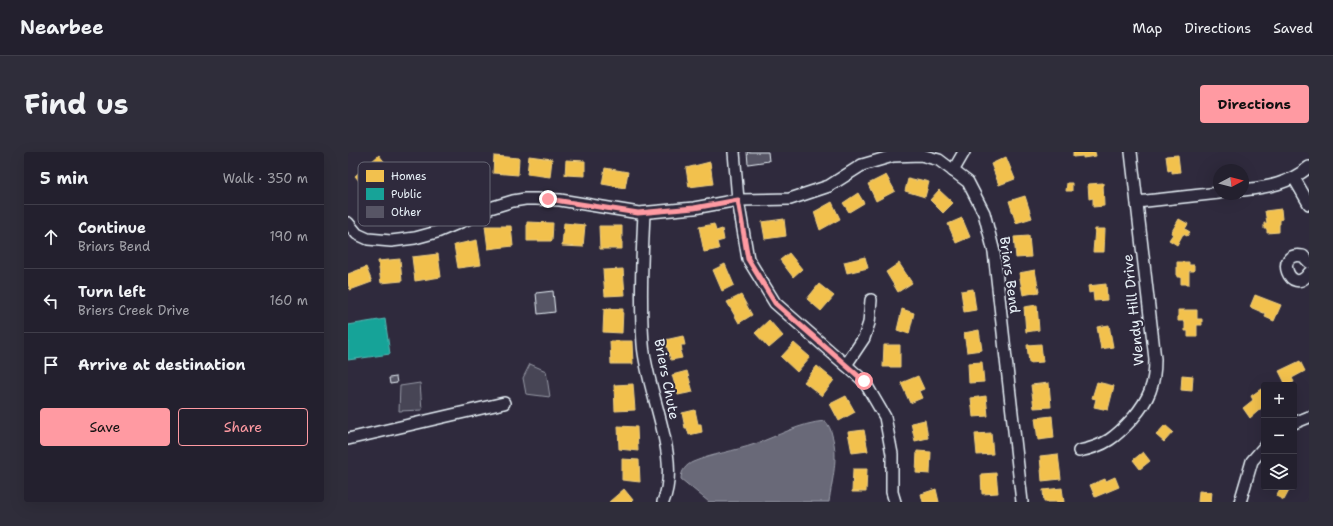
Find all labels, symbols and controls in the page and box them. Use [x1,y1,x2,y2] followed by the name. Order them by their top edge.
[20,15,104,40] text: Nearbee
[1133,19,1163,37] text: Map
[1185,19,1251,37] text: Directions
[1273,19,1313,37] text: Saved
[24,85,129,123] text: Find us
[1200,85,1309,123] button: Directions
[358,162,490,226] legend
[1213,164,1249,200] north arrow
[40,167,88,189] text: 5 min
[391,169,427,184] text: Homes
[223,170,308,187] text: Walk · 350 m
[391,187,422,202] text: Public
[539,190,557,208] route end
[391,205,422,220] text: Other
[78,218,146,238] text: Continue
[40,226,62,248] icon: ahead
[269,228,308,245] text: 190 m
[996,235,1024,315] street label: Briars Bend
[78,238,150,255] text: Briars Bend
[1118,253,1148,367] street label: Wendy Hill Drive
[78,282,146,302] text: Turn left
[40,290,62,312] icon: left
[270,292,308,309] text: 160 m
[78,302,190,319] text: Briers Creek Drive
[650,337,684,421] street label: Briers Chute
[40,354,62,376] icon: arrive
[78,355,246,375] text: Arrive at destination
[855,372,873,390] route start
[1261,382,1297,490] map controls
[1261,382,1297,418] button: +
[40,408,170,446] button: Save
[178,408,308,446] button: Share
[1261,418,1297,454] button: −
[1261,454,1297,490] button: layers

